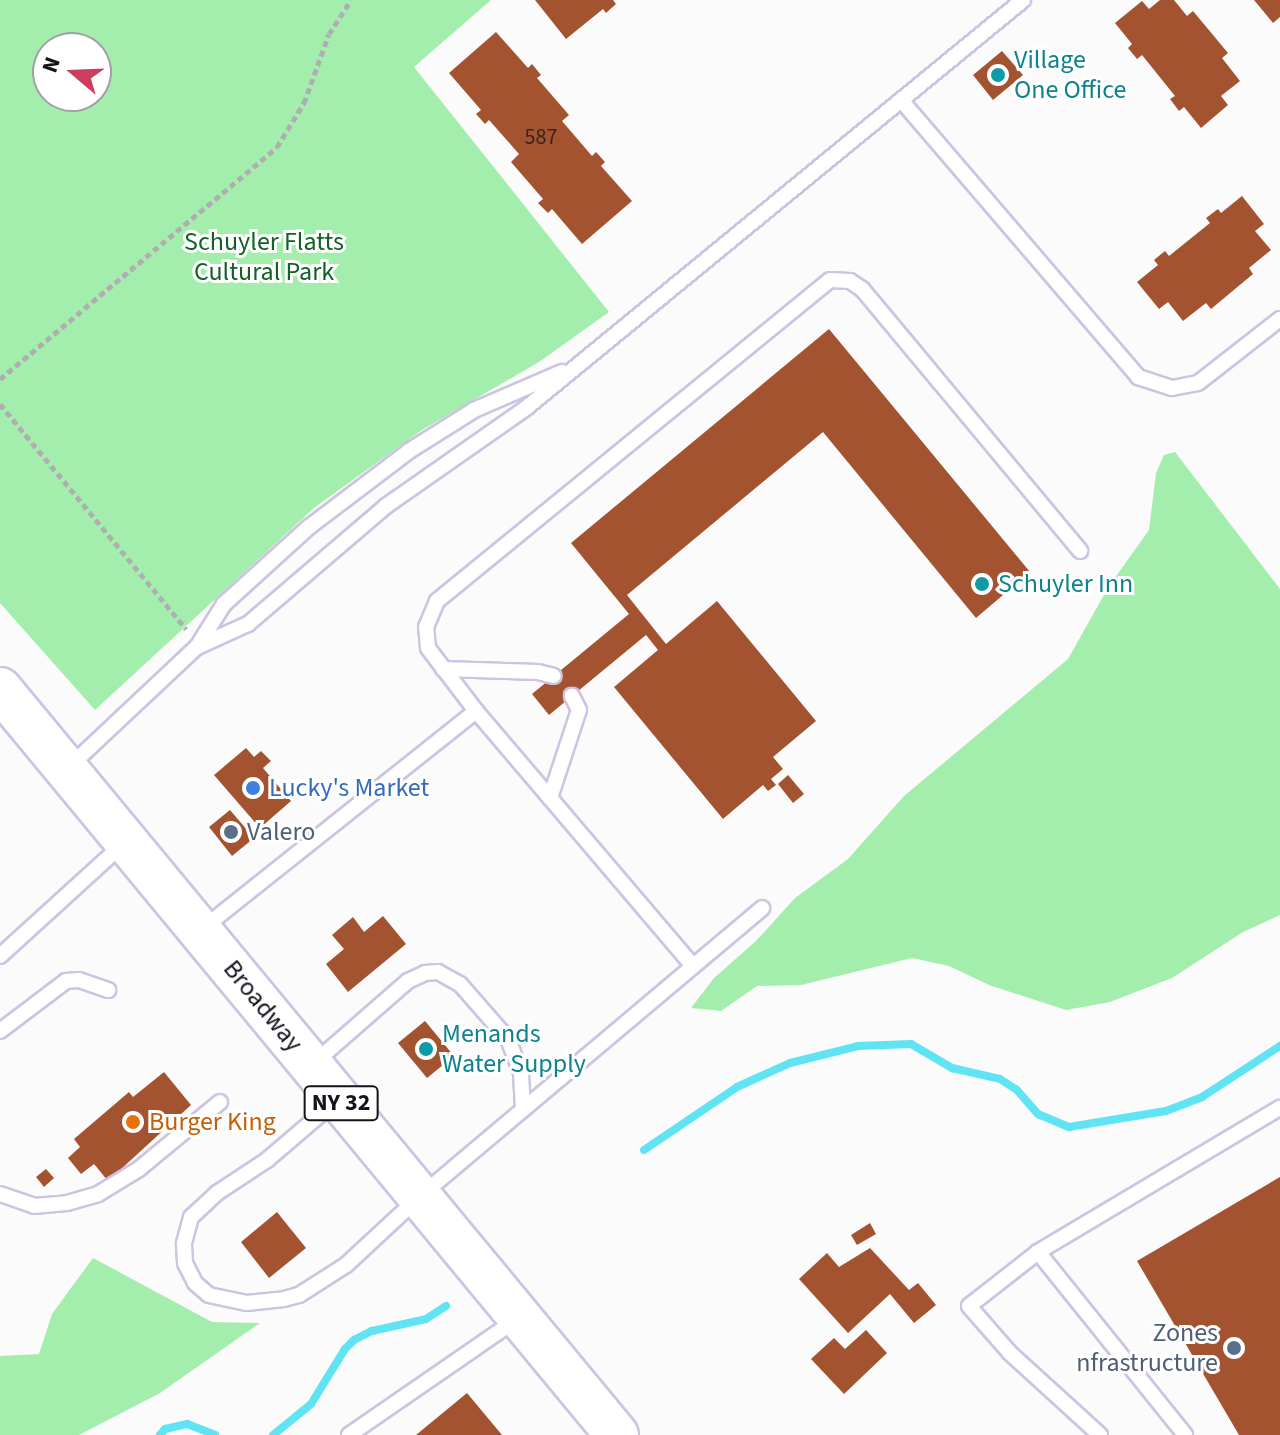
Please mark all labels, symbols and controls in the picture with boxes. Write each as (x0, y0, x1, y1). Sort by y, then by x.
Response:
north arrow (32, 32, 112, 112)
place label: Village One Office (1014, 44, 1126, 106)
text: N (34, 53, 69, 77)
marker: Village One Office (989, 66, 1007, 84)
house number: 587 (525, 125, 557, 151)
park label: Schuyler Flatts Cultural Park (184, 226, 344, 288)
place label: Schuyler Inn (998, 568, 1133, 600)
marker: Schuyler Inn (973, 575, 991, 593)
place label: Lucky's Market (269, 772, 429, 804)
marker: Lucky's Market (244, 779, 262, 797)
place label: Valero (247, 816, 315, 848)
marker: Valero (222, 823, 240, 841)
street label: Broadway (217, 954, 309, 1058)
place label: Menands Water Supply (442, 1018, 586, 1080)
marker: Menands Water Supply (417, 1040, 435, 1058)
road number: NY 32 (303, 1083, 379, 1123)
place label: Burger King (149, 1106, 276, 1138)
marker: Burger King (124, 1113, 142, 1131)
place label: Zones nfrastructure (1076, 1317, 1218, 1378)
marker: Zones nfrastructure (1225, 1339, 1243, 1357)

